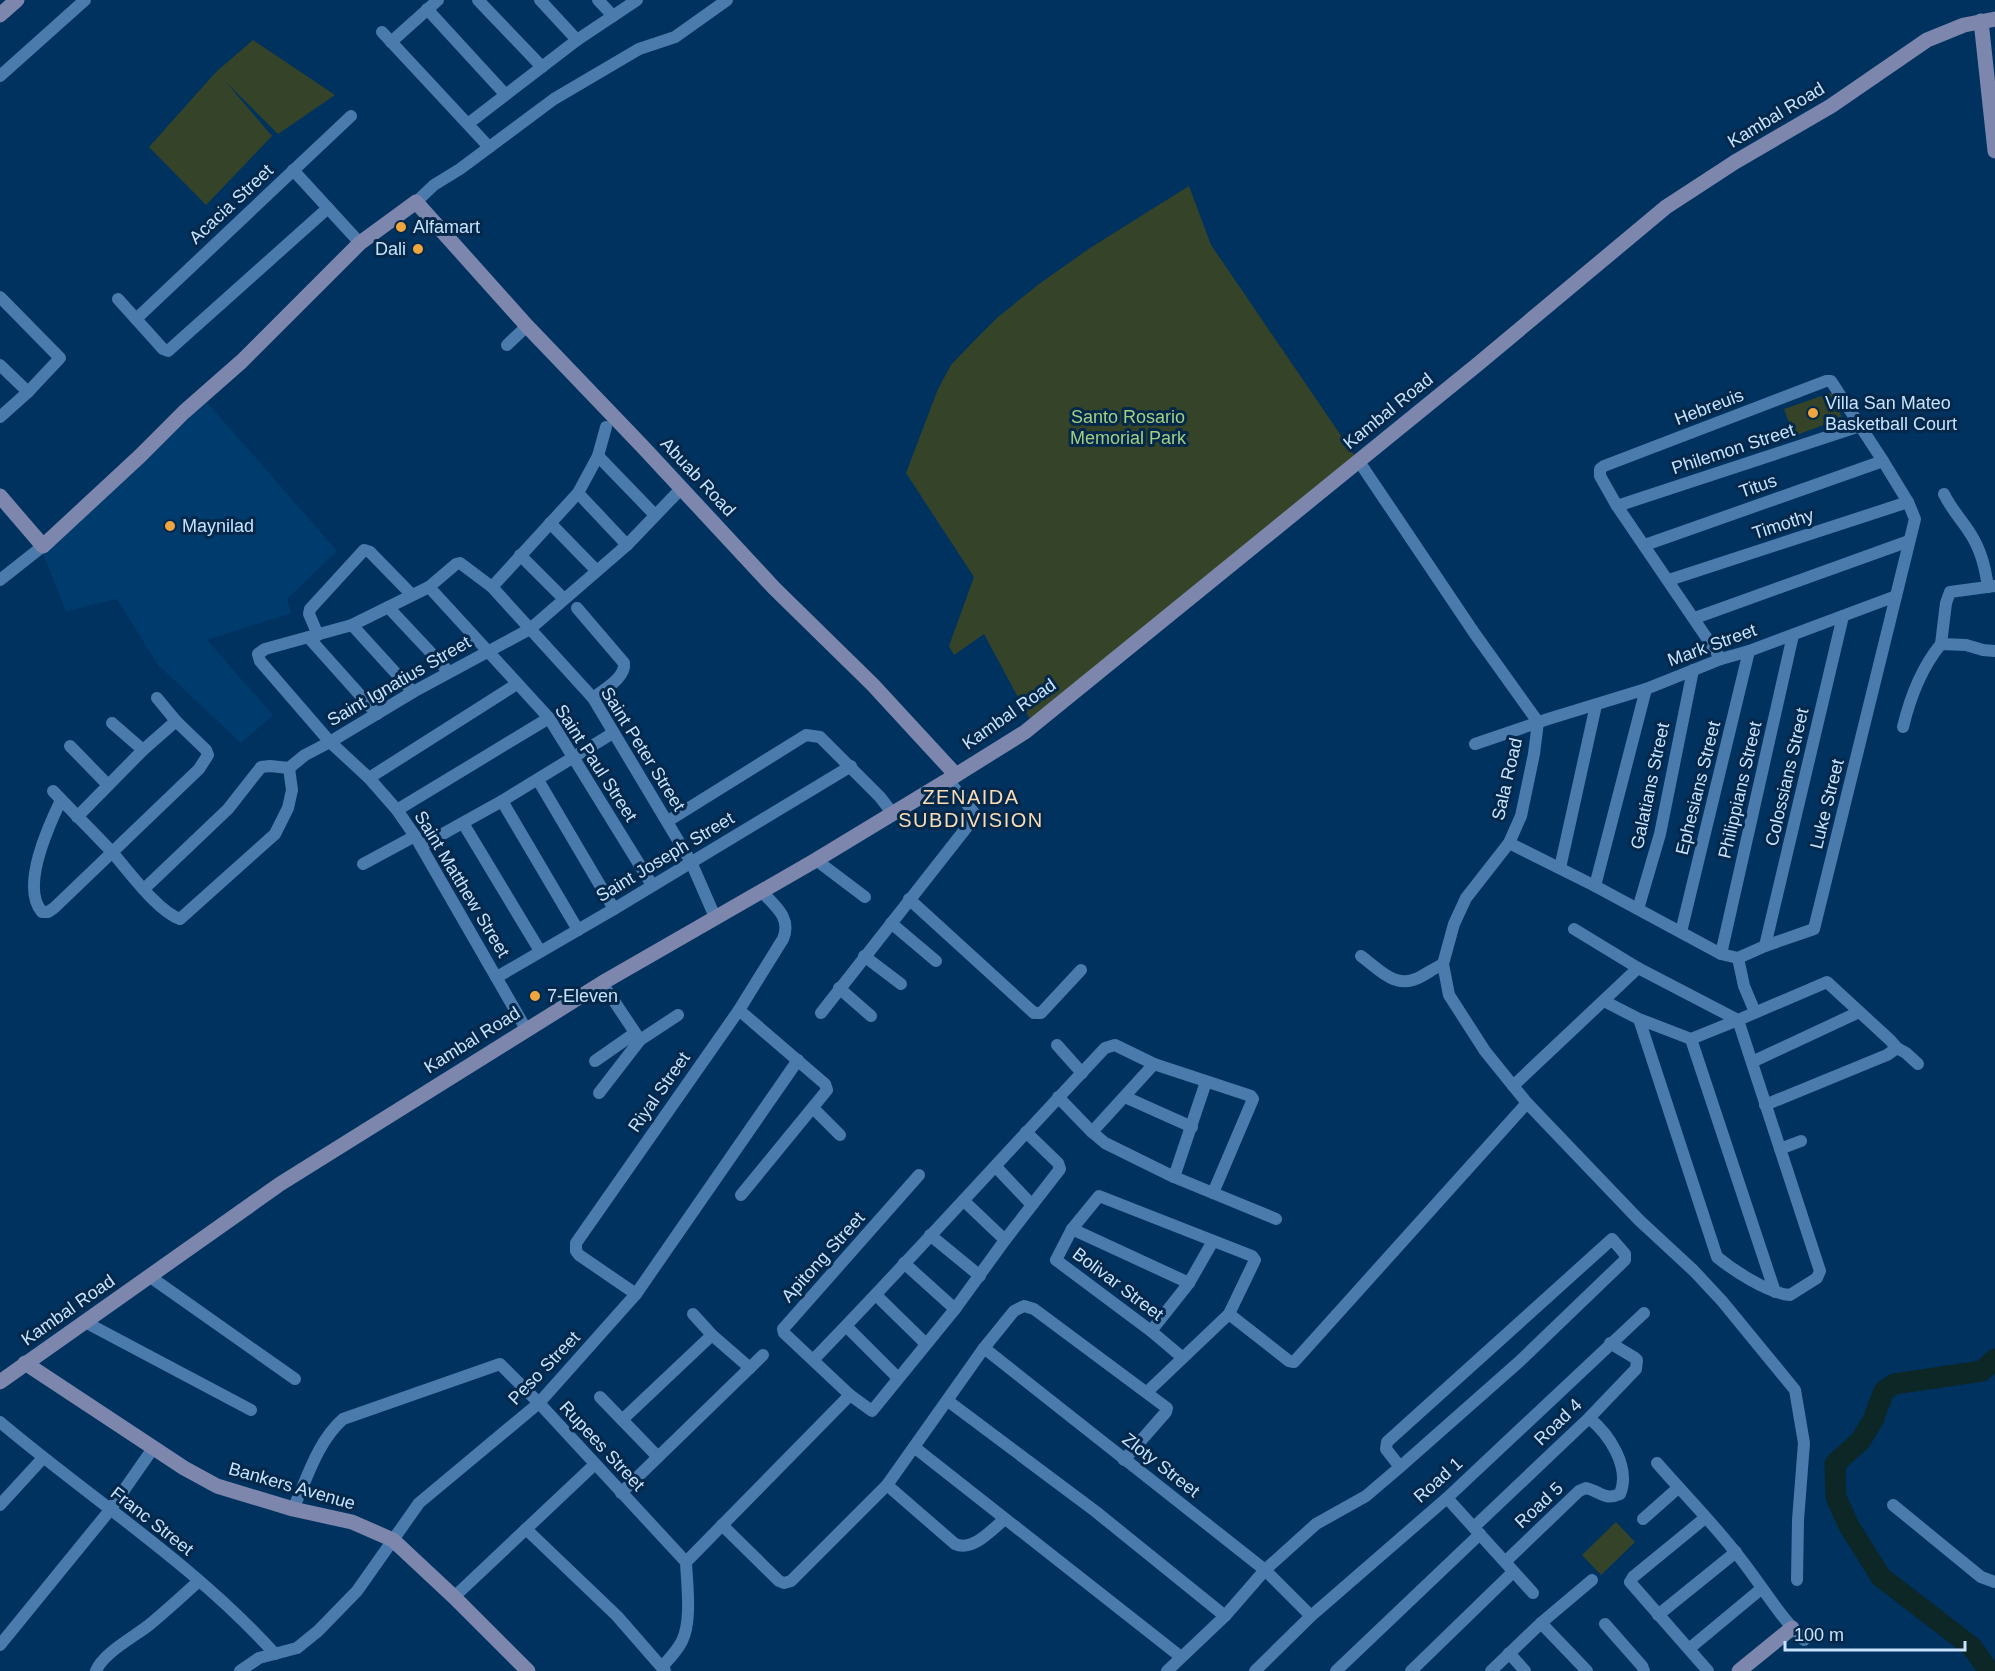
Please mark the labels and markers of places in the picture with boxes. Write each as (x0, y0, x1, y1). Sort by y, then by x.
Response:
place label: Alfamart (413, 217, 480, 237)
marker: Alfamart (394, 220, 408, 234)
place label: Dali (375, 239, 406, 259)
marker: Dali (411, 242, 425, 256)
place label: Villa San Mateo Basketball Court (1825, 393, 1957, 434)
marker: Villa San Mateo Basketball Court (1806, 406, 1820, 420)
place label: Maynilad (182, 516, 254, 536)
marker: Maynilad (163, 519, 177, 533)
place label: 7-Eleven (547, 986, 618, 1006)
marker: 7-Eleven (528, 989, 542, 1003)

